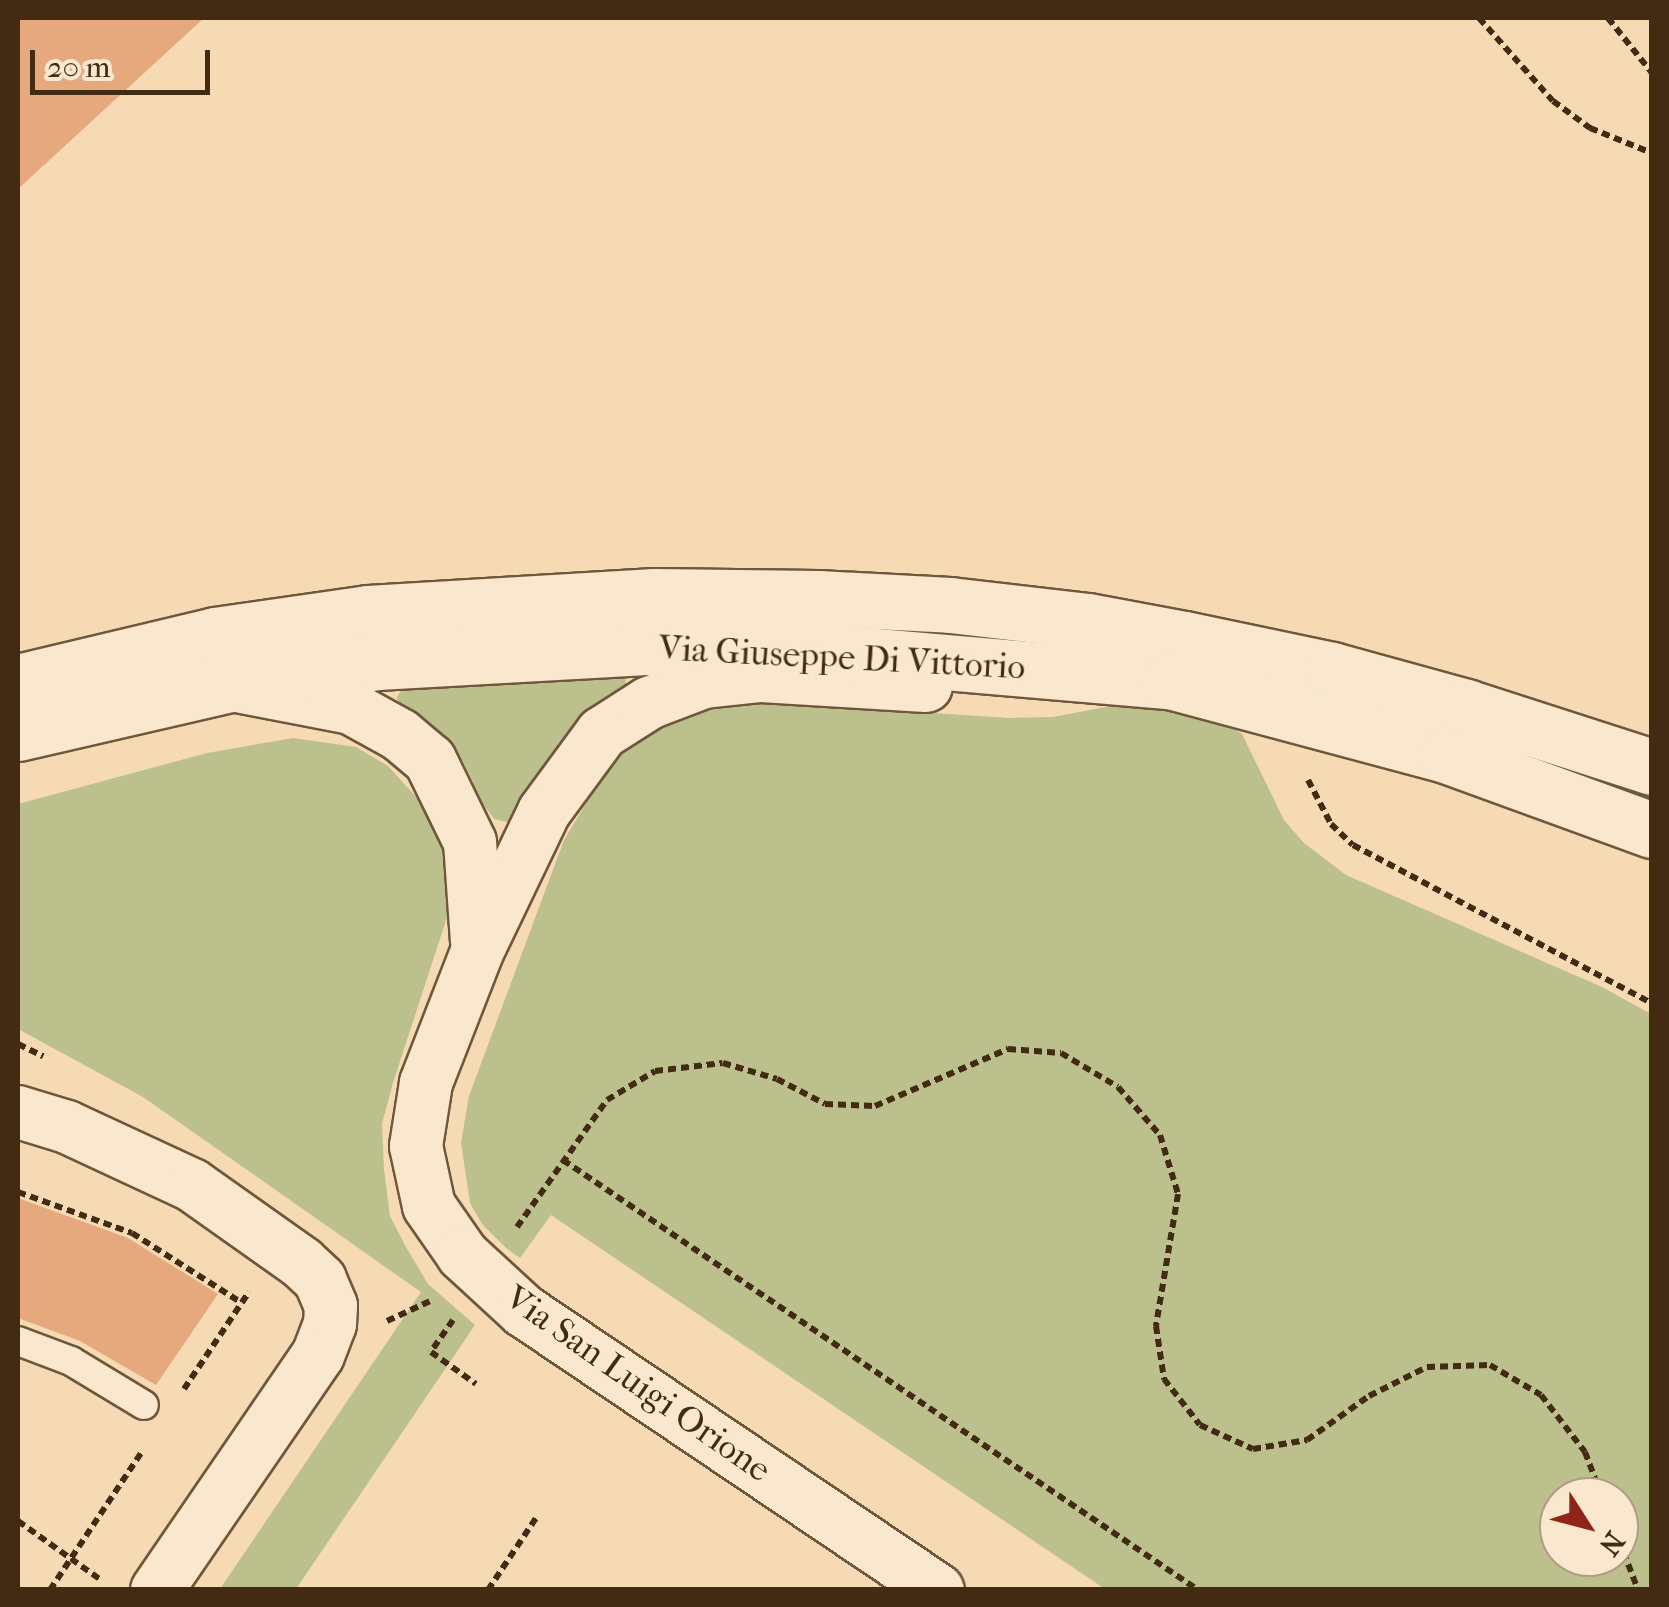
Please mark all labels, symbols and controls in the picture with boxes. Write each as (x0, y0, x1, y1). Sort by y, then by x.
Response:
scale bar (35, 30, 215, 92)
text: 20 m (47, 50, 110, 85)
street label: Via Giuseppe Di Vittorio (658, 627, 1026, 689)
street label: Via San Luigi Orione (497, 1277, 779, 1491)
north arrow (1539, 1477, 1639, 1577)
text: N (1592, 1525, 1632, 1562)

